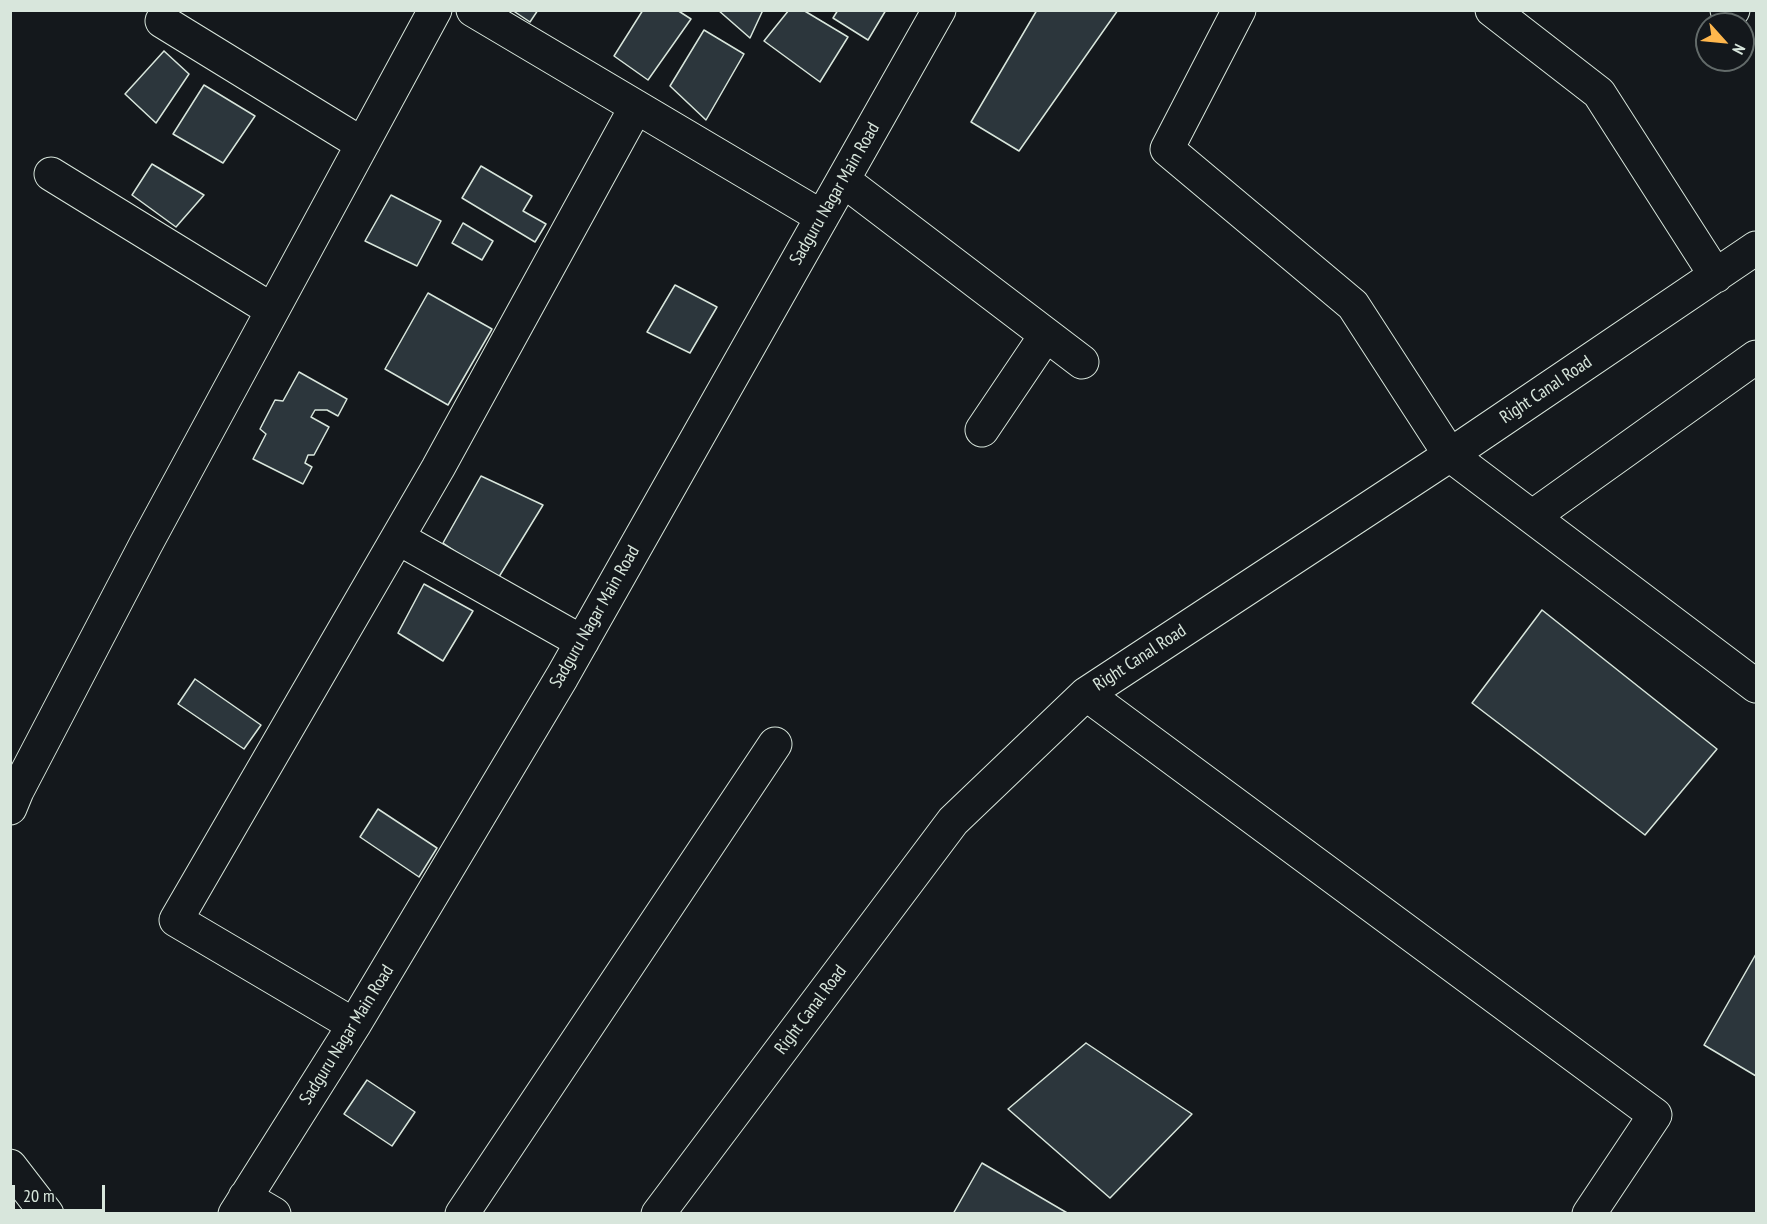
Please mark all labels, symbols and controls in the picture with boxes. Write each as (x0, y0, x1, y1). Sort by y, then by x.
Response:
north arrow (1695, 12, 1755, 72)
text: N (1728, 41, 1750, 58)
street label: Sadguru Nagar Main Road (786, 119, 884, 269)
street label: Right Canal Road (1496, 351, 1596, 429)
street label: Sadguru Nagar Main Road (546, 542, 644, 692)
street label: Right Canal Road (1090, 620, 1190, 696)
street label: Sadguru Nagar Main Road (295, 961, 399, 1109)
street label: Right Canal Road (770, 961, 852, 1059)
scale bar (15, 1173, 108, 1211)
text: 20 m (23, 1184, 55, 1207)

